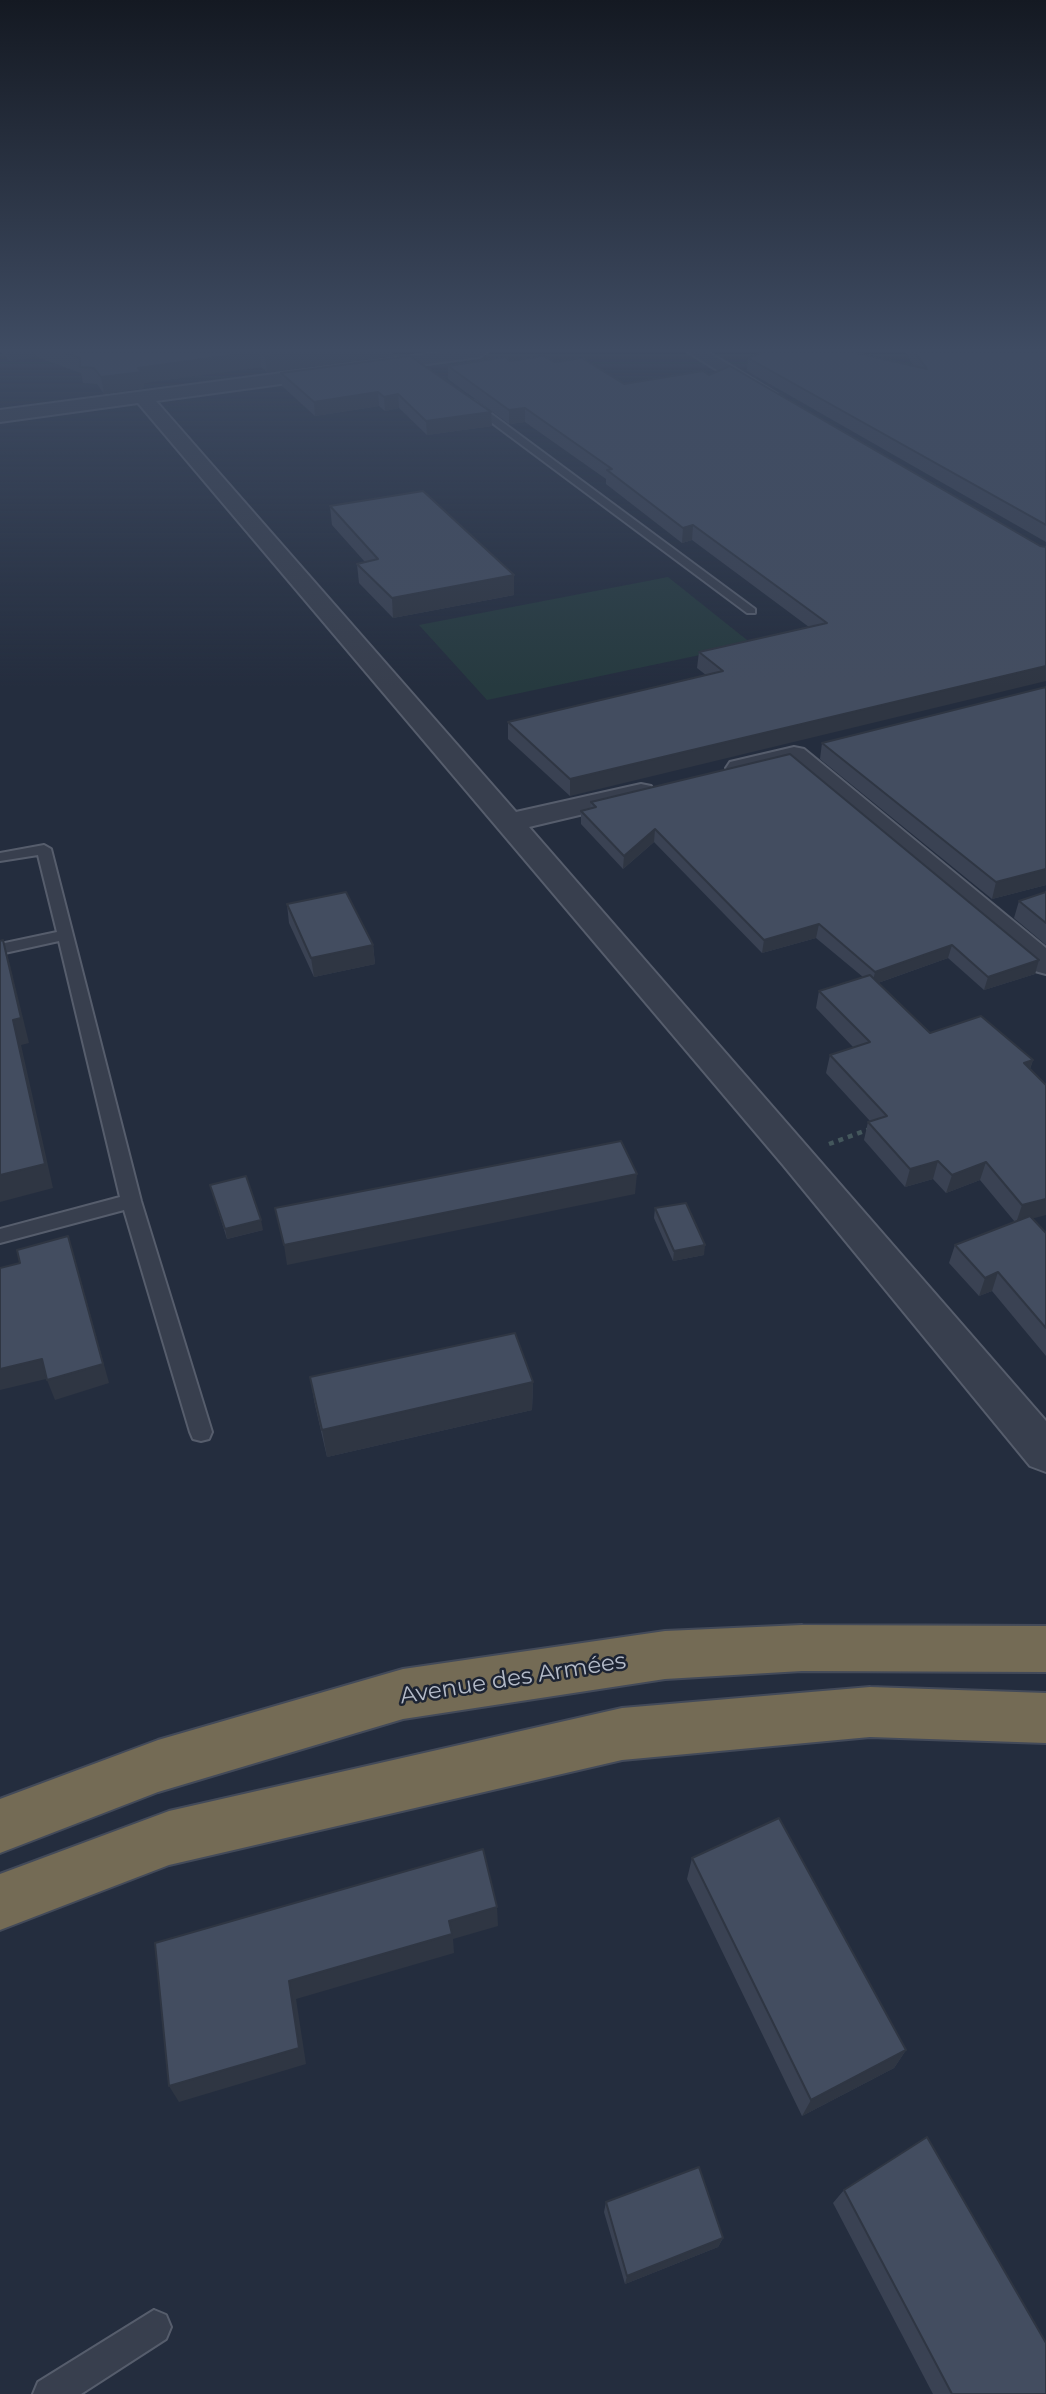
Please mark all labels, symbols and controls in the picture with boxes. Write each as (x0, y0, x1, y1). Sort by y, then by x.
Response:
street label: Avenue des Armées (398, 1647, 628, 1711)

